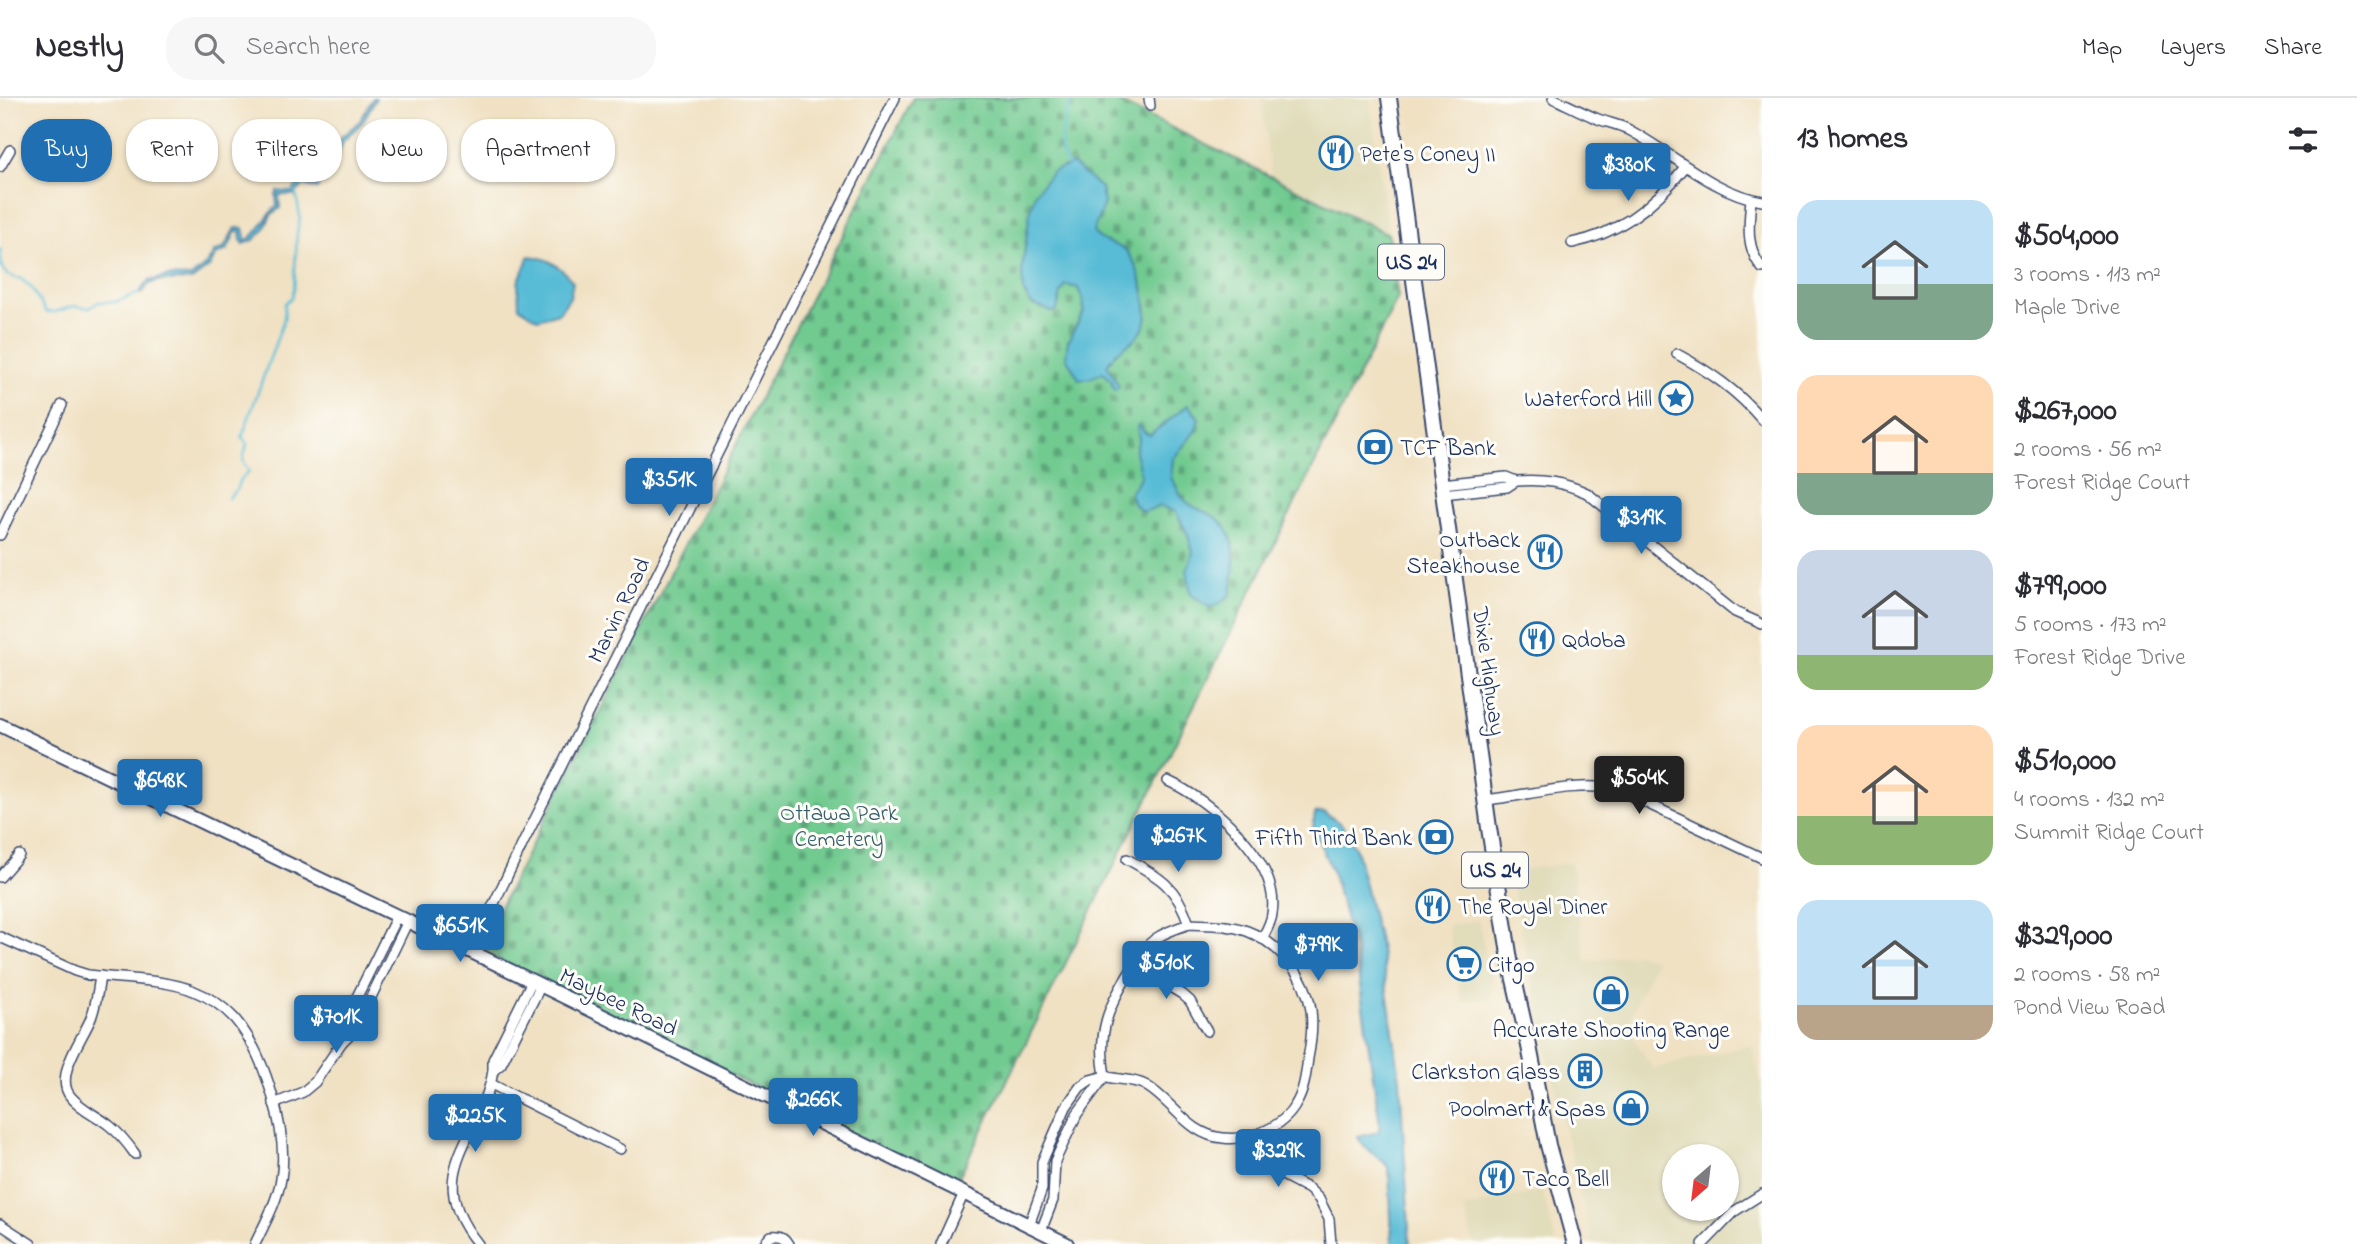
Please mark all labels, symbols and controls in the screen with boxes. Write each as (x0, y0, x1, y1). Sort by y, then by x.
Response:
search box (166, 17, 656, 80)
text: Nestly (35, 24, 124, 72)
icon: search (190, 29, 228, 67)
text: Search here (246, 29, 370, 67)
text: Map (2082, 31, 2122, 66)
text: Layers (2160, 31, 2226, 66)
text: Share (2264, 31, 2322, 66)
text: 13 homes (1797, 118, 1908, 162)
chip: Buy (21, 119, 112, 182)
chip: Rent (126, 119, 218, 182)
chip: Filters (232, 119, 342, 182)
chip: New (356, 119, 447, 182)
chip: Apartment (461, 119, 615, 182)
icon: filters (2284, 121, 2322, 159)
restaurant icon: Pete's Coney II (1317, 134, 1355, 172)
place label: Pete's Coney II (1360, 139, 1496, 174)
pin: $380K (1579, 144, 1677, 203)
text: $380K (1601, 149, 1655, 182)
text: $504,000 (2014, 215, 2119, 259)
icon: home (1853, 228, 1937, 312)
road number: US 24 (1378, 244, 1444, 280)
text: 3 rooms · 113 m² (2014, 259, 2161, 292)
text: Maple Drive (2014, 292, 2120, 325)
place icon: Waterford Hill (1657, 379, 1695, 417)
place label: Waterford Hill (1524, 384, 1652, 417)
text: $267,000 (2014, 390, 2117, 434)
icon: home (1853, 403, 1937, 487)
bank icon: TCF Bank (1356, 428, 1394, 466)
place label: TCF Bank (1400, 433, 1497, 466)
text: 2 rooms · 56 m² (2014, 434, 2162, 467)
pin: $351K (620, 458, 718, 518)
text: $351K (641, 464, 697, 497)
text: Forest Ridge Court (2014, 467, 2190, 500)
pin: $319K (1592, 496, 1690, 556)
text: $319K (1617, 502, 1665, 535)
place label: Outback Steakhouse (1407, 525, 1521, 584)
restaurant icon: Outback Steakhouse (1526, 533, 1564, 571)
street label: Marvin Road (581, 553, 660, 669)
text: $799,000 (2014, 565, 2107, 609)
icon: home (1853, 578, 1937, 662)
street label: Dixie Highway (1460, 604, 1513, 738)
text: 5 rooms · 173 m² (2014, 609, 2167, 642)
restaurant icon: Qdoba (1518, 620, 1556, 658)
place label: Qdoba (1562, 625, 1626, 658)
text: Forest Ridge Drive (2014, 642, 2186, 675)
text: $510,000 (2014, 740, 2116, 784)
icon: home (1853, 753, 1937, 837)
pin: $504K (1590, 756, 1688, 816)
pin: $648K (111, 760, 209, 819)
text: $504K (1610, 762, 1668, 795)
text: $648K (133, 765, 187, 798)
text: 4 rooms · 132 m² (2014, 784, 2165, 817)
park label: Ottawa Park Cemetery (780, 798, 899, 859)
pin: $267K (1129, 814, 1227, 874)
text: Summit Ridge Court (2014, 817, 2204, 850)
bank icon: Fifth Third Bank (1417, 818, 1455, 856)
text: $267K (1150, 820, 1206, 853)
place label: Fifth Third Bank (1254, 823, 1413, 856)
road number: US 24 (1462, 852, 1528, 888)
restaurant icon: The Royal Diner (1414, 887, 1452, 925)
place label: The Royal Diner (1458, 892, 1608, 927)
pin: $651K (411, 904, 509, 964)
text: $651K (432, 910, 488, 943)
text: $329,000 (2014, 915, 2113, 959)
pin: $799K (1269, 924, 1367, 983)
icon: home (1853, 928, 1937, 1012)
text: $799K (1294, 929, 1342, 962)
pin: $510K (1117, 942, 1215, 1001)
supermarket icon: Citgo (1445, 945, 1483, 983)
text: $510K (1138, 947, 1194, 980)
place label: Citgo (1488, 950, 1535, 984)
text: 2 rooms · 58 m² (2014, 959, 2160, 992)
street label: Maybee Road (552, 960, 683, 1048)
shop icon: Accurate Shooting Range (1592, 975, 1630, 1013)
text: Pond View Road (2014, 992, 2165, 1025)
pin: $701K (287, 996, 385, 1055)
text: $701K (310, 1001, 362, 1034)
place label: Accurate Shooting Range (1492, 1015, 1730, 1049)
building icon: Clarkston Glass (1566, 1052, 1604, 1090)
place label: Clarkston Glass (1411, 1057, 1560, 1090)
pin: $266K (764, 1079, 862, 1138)
text: $266K (785, 1084, 841, 1117)
shop icon: Poolmart & Spas (1612, 1089, 1650, 1127)
pin: $225K (426, 1094, 524, 1154)
place label: Poolmart & Spas (1448, 1094, 1606, 1127)
text: $225K (444, 1100, 506, 1133)
pin: $329K (1229, 1130, 1327, 1189)
text: $329K (1252, 1135, 1304, 1168)
north arrow (1662, 1144, 1740, 1222)
map controls (1662, 1144, 1739, 1221)
restaurant icon: Taco Bell (1478, 1159, 1516, 1197)
place label: Taco Bell (1522, 1164, 1609, 1197)

